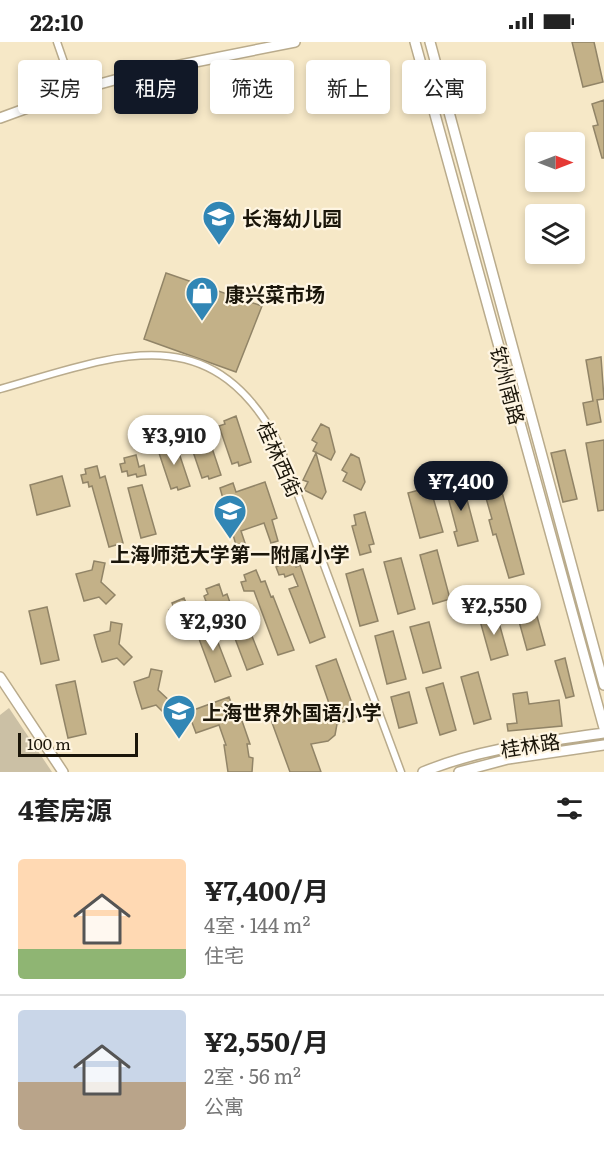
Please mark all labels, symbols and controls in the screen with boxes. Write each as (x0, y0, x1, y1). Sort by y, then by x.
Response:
text: 22:10 (30, 5, 84, 38)
chip: 买房 (18, 60, 102, 114)
chip: 租房 (114, 60, 198, 114)
chip: 筛选 (210, 60, 294, 114)
chip: 新上 (306, 60, 390, 114)
chip: 公寓 (402, 60, 486, 114)
north arrow (525, 132, 585, 192)
map controls (525, 132, 585, 264)
school or university icon: 长海幼儿园 (201, 199, 237, 246)
place label: 长海幼儿园 (242, 202, 342, 232)
button: layers (525, 204, 585, 264)
shop icon: 康兴菜市场 (184, 275, 220, 322)
place label: 康兴菜市场 (225, 278, 325, 308)
street label: 钦州南路 (484, 342, 534, 428)
pin: ¥3,910 (125, 415, 223, 466)
street label: 桂林西街 (251, 416, 311, 502)
text: ¥3,910 (142, 419, 206, 449)
pin: ¥7,400 (412, 461, 510, 512)
text: ¥7,400 (428, 465, 494, 495)
school or university icon: 上海师范大学第一附属小学 (212, 493, 248, 540)
place label: 上海师范大学第一附属小学 (110, 538, 350, 568)
pin: ¥2,550 (445, 585, 543, 636)
text: ¥2,550 (461, 589, 527, 619)
pin: ¥2,930 (164, 601, 262, 652)
text: ¥2,930 (180, 605, 246, 635)
school or university icon: 上海世界外国语小学 (161, 693, 197, 740)
place label: 上海世界外国语小学 (202, 696, 382, 726)
street label: 桂林路 (498, 724, 562, 764)
scale bar (18, 730, 138, 758)
text: 100 m (27, 731, 71, 755)
text: 4套房源 (18, 789, 112, 828)
icon: filters (553, 792, 586, 825)
text: ¥7,400/月 (204, 870, 329, 909)
icon: home (66, 883, 138, 955)
text: 4室 · 144 m² (204, 909, 310, 939)
text: 住宅 (204, 939, 244, 969)
text: ¥2,550/月 (204, 1021, 329, 1060)
icon: home (66, 1034, 138, 1106)
text: 2室 · 56 m² (204, 1060, 301, 1090)
text: 公寓 (204, 1090, 244, 1120)

